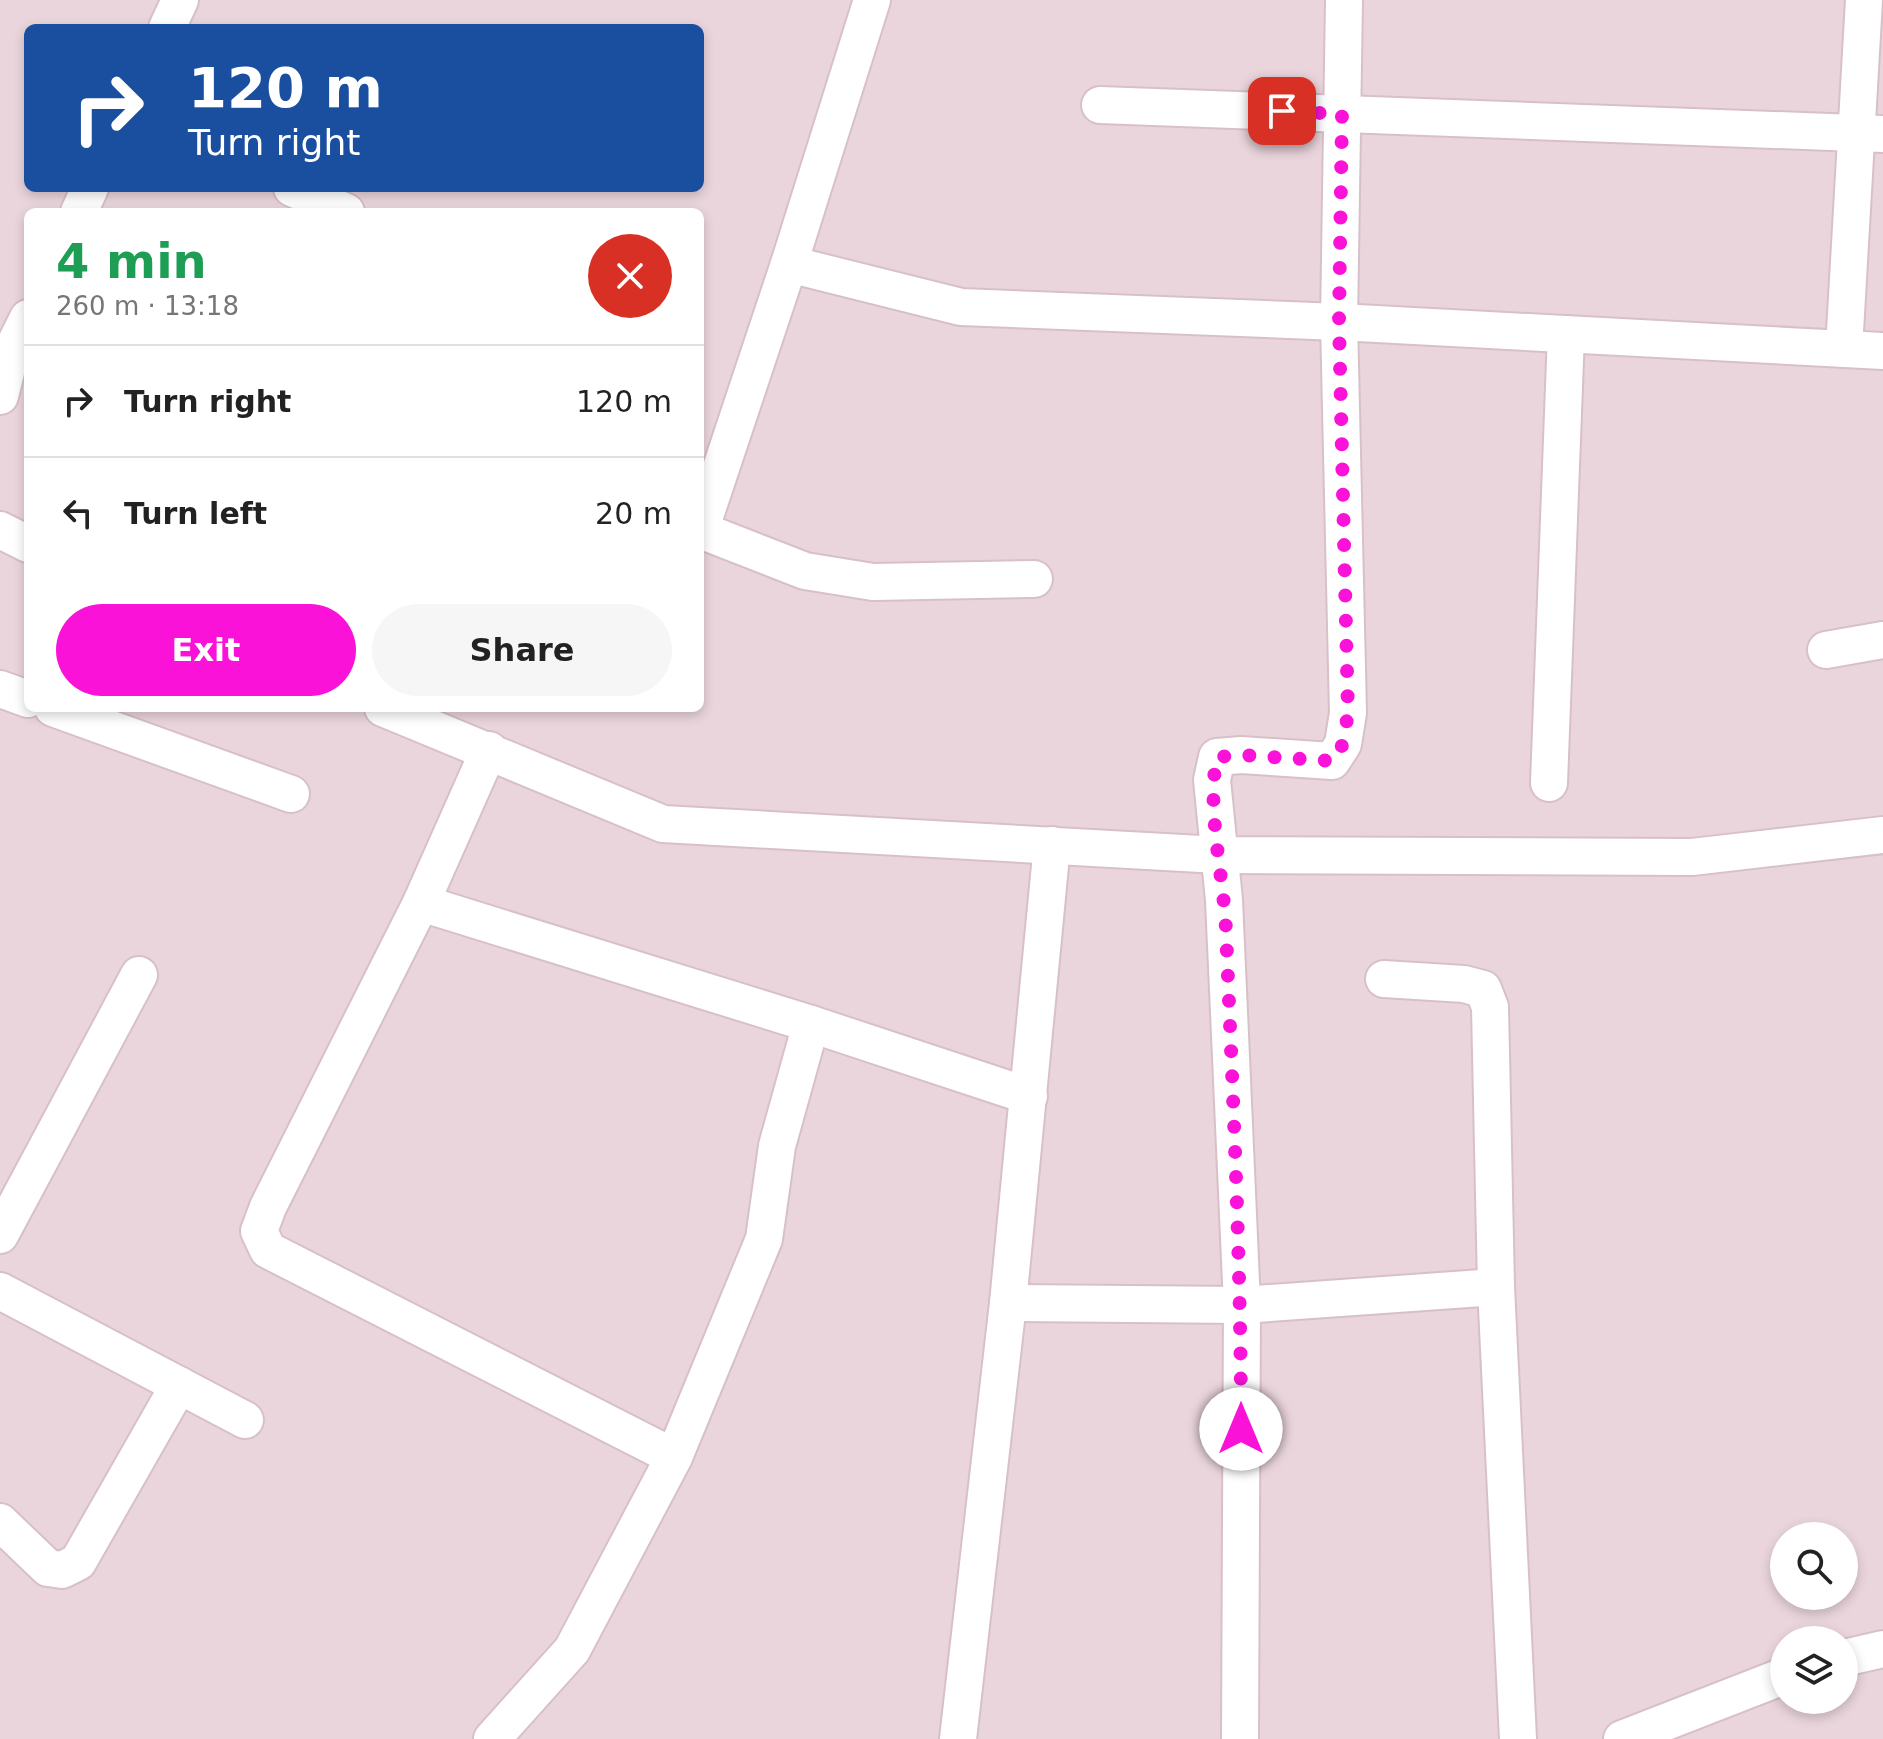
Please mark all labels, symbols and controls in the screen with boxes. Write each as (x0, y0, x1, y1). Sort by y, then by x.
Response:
text: 120 m (188, 55, 383, 120)
icon: right (56, 56, 160, 160)
pin (1248, 77, 1316, 145)
icon: arrive (1260, 89, 1304, 133)
text: Turn right (188, 122, 360, 163)
text: 4 min (56, 233, 207, 289)
button: close (588, 234, 672, 318)
text: 260 m · 13:18 (56, 291, 239, 321)
icon: right (56, 379, 100, 423)
text: Turn right (124, 384, 291, 419)
text: 120 m (576, 384, 672, 419)
icon: left (56, 491, 100, 535)
text: Turn left (124, 496, 267, 531)
text: 20 m (595, 496, 672, 531)
button: Exit (56, 604, 356, 696)
button: Share (372, 604, 672, 696)
position arrow (1199, 1387, 1283, 1471)
map controls (1770, 1522, 1858, 1714)
button: search (1770, 1522, 1858, 1610)
button: layers (1770, 1626, 1858, 1714)

